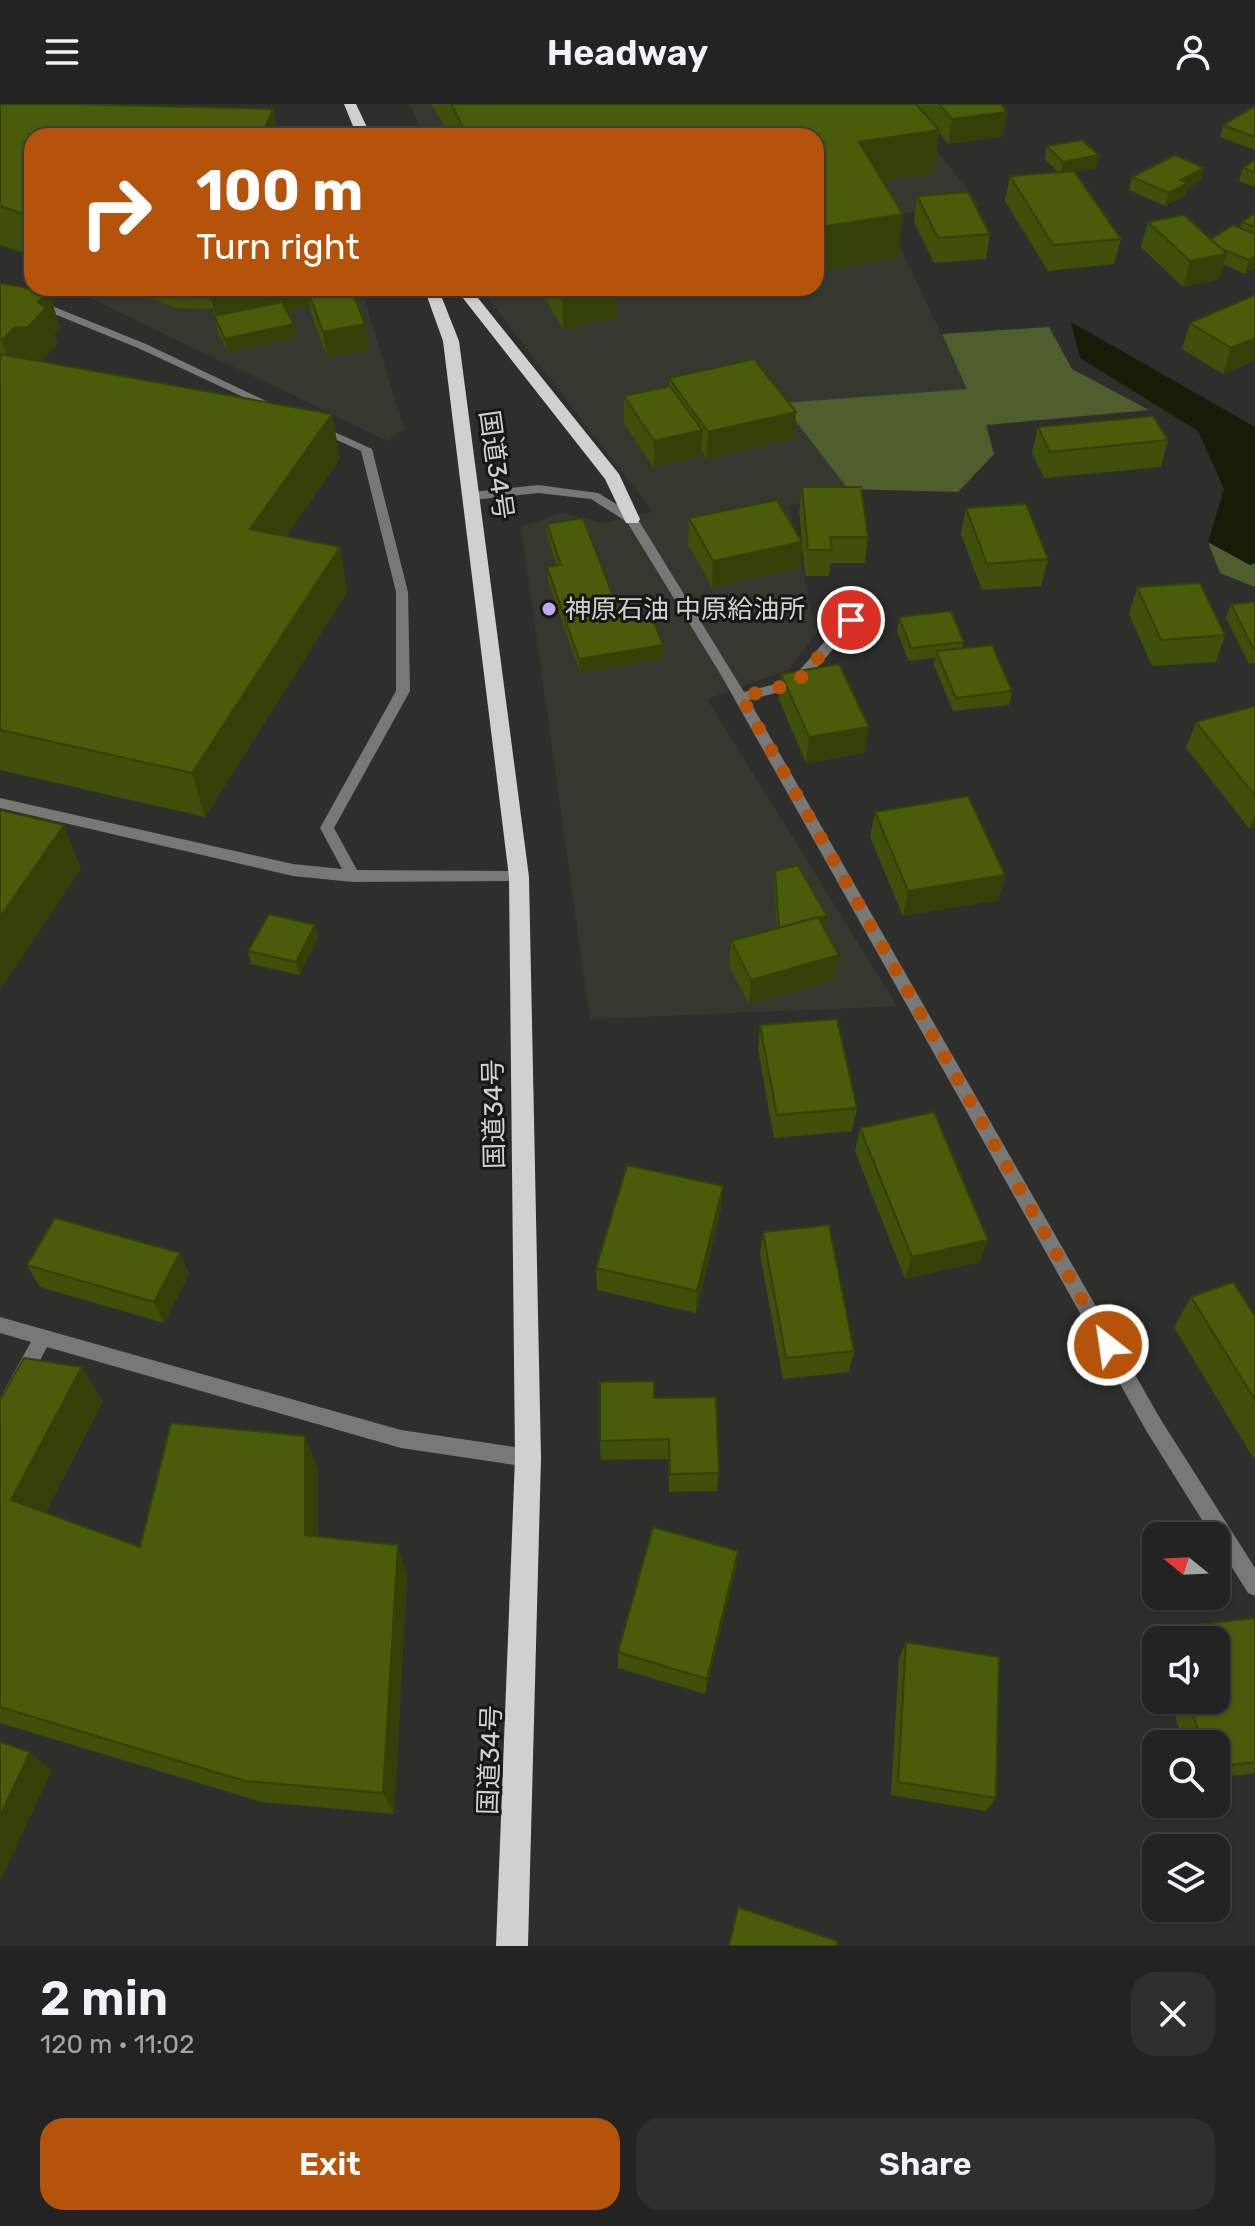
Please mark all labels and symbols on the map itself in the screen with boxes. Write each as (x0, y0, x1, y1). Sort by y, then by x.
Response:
street label: 国道34号 (473, 408, 519, 522)
pin (817, 586, 885, 654)
place label: 神原石油 中原給油所 (565, 594, 805, 625)
marker: 神原石油 中原給油所 (540, 600, 558, 618)
street label: 国道34号 (478, 1059, 510, 1169)
position arrow (1066, 1303, 1150, 1387)
north arrow (1142, 1522, 1230, 1610)
street label: 国道34号 (473, 1705, 507, 1815)

